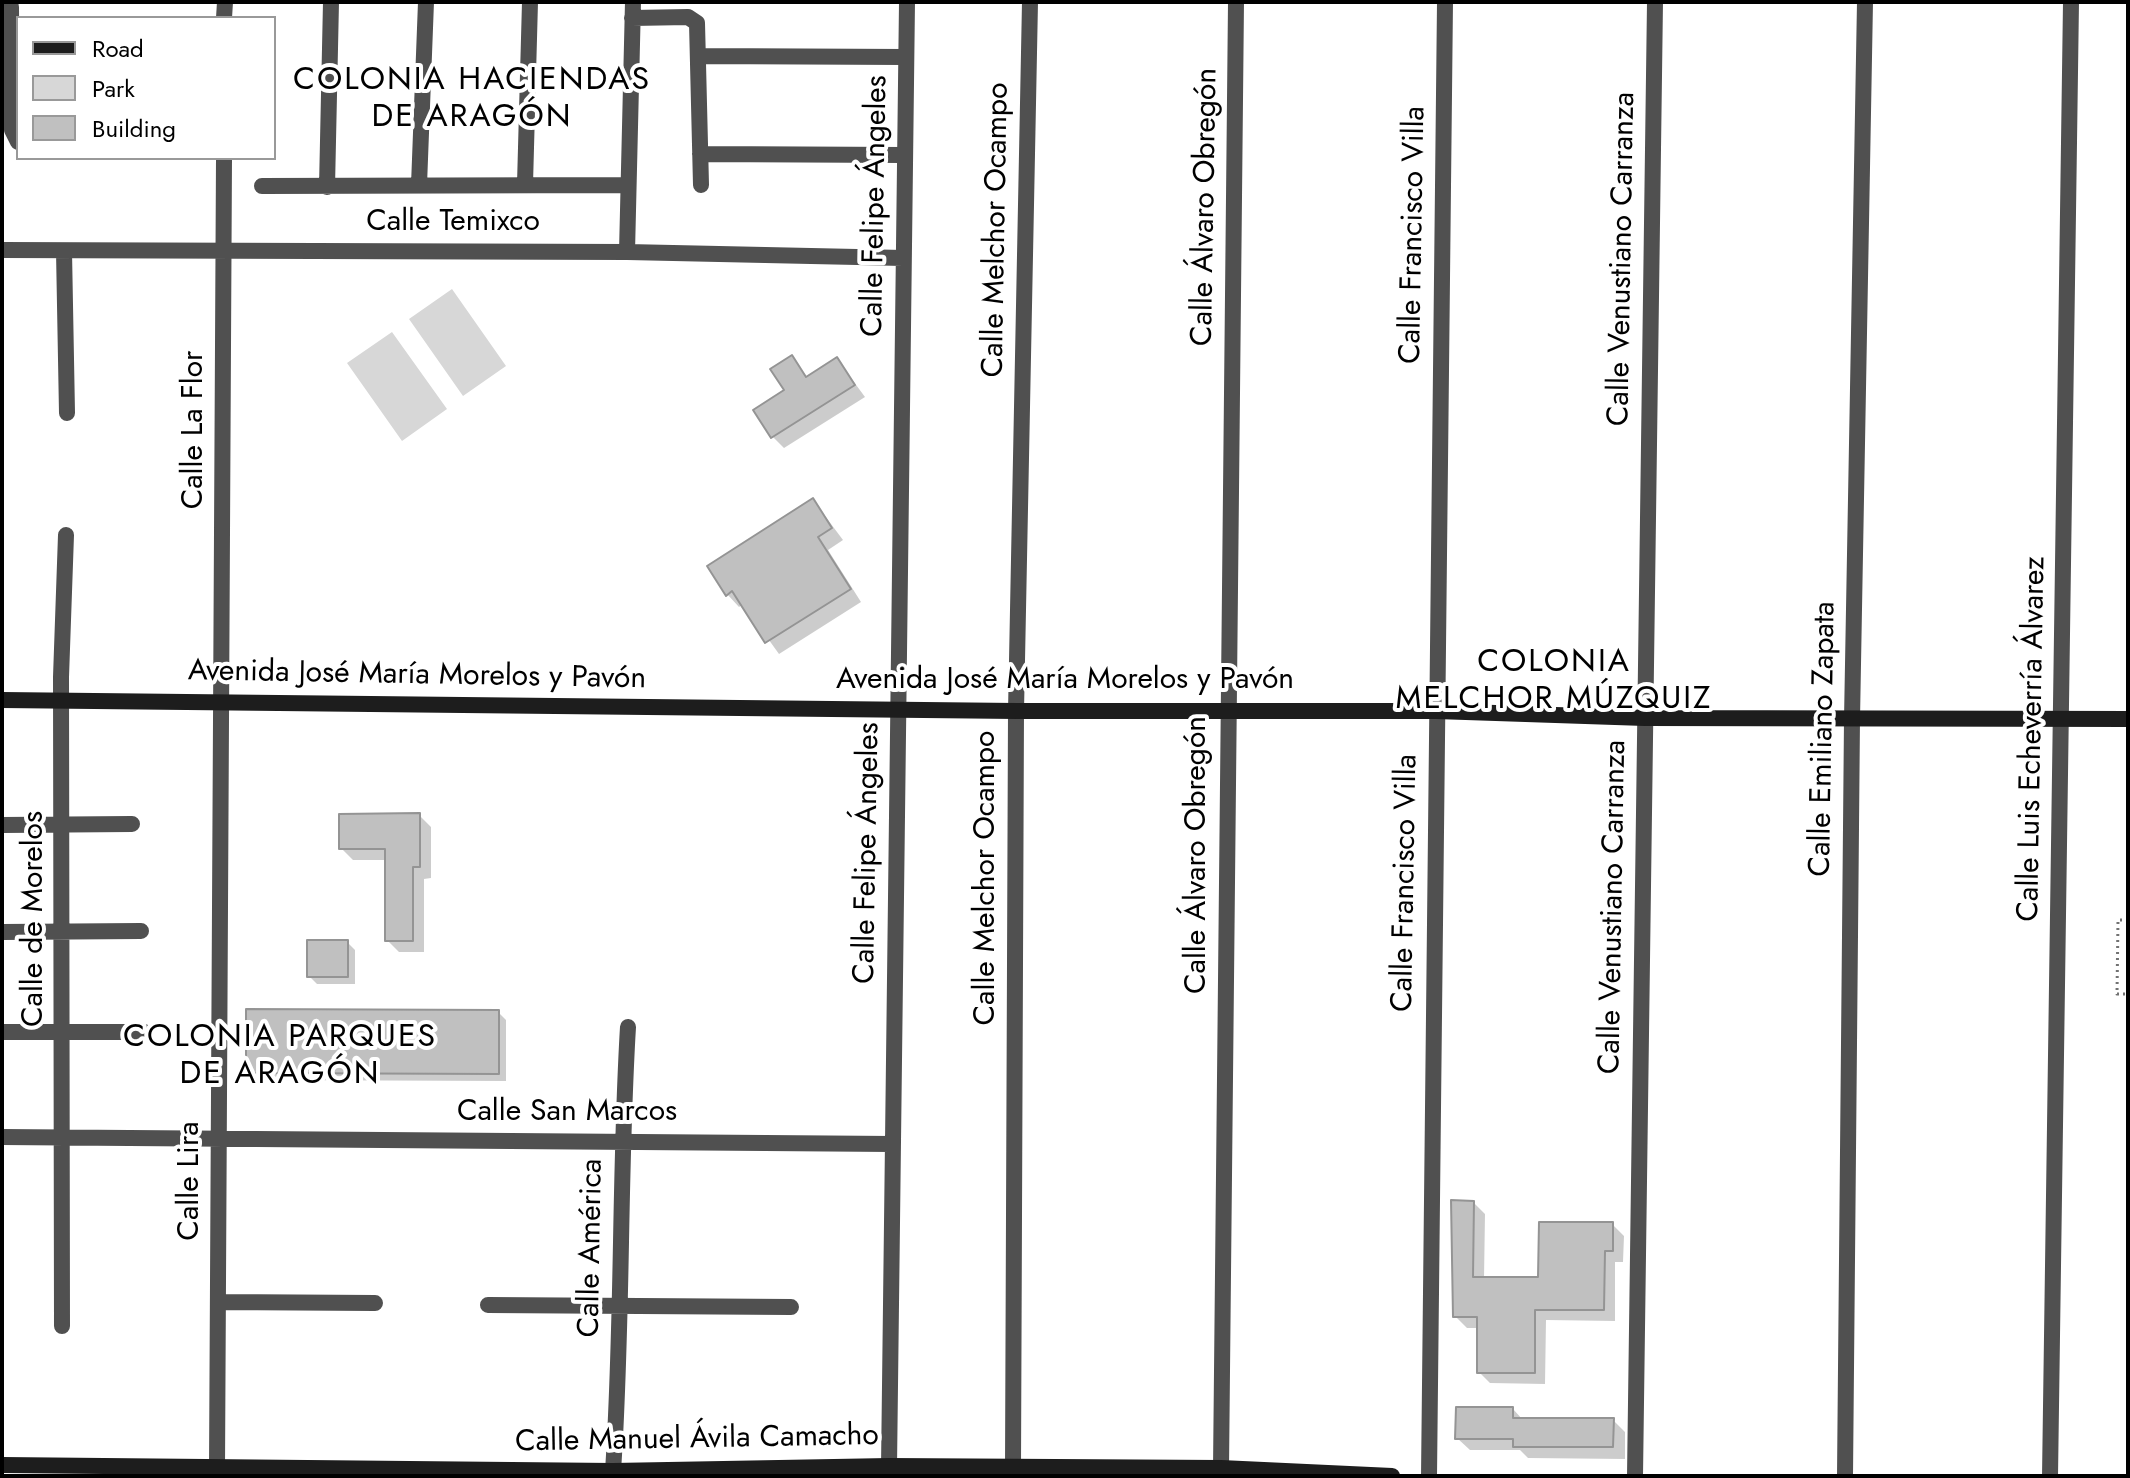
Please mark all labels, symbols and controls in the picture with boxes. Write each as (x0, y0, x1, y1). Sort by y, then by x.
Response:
legend (16, 16, 276, 160)
text: Road (92, 31, 144, 66)
district label: COLONIA HACIENDAS DE ARAGÓN (293, 62, 651, 137)
street label: Calle Álvaro Obregón (1186, 68, 1226, 346)
text: Park (92, 71, 135, 106)
street label: Calle Felipe Ángeles (856, 75, 896, 337)
street label: Calle Melchor Ocampo (976, 82, 1018, 378)
street label: Calle Venustiano Carranza (1602, 92, 1644, 426)
street label: Calle Francisco Villa (1394, 106, 1434, 364)
text: Building (92, 111, 176, 146)
street label: Calle Temixco (366, 205, 540, 241)
street label: Calle La Flor (177, 351, 213, 509)
street label: Calle Luis Echeverría Álvarez (2012, 556, 2054, 922)
street label: Calle Emiliano Zapata (1804, 601, 1844, 877)
district label: COLONIA MELCHOR MÚZQUIZ (1396, 644, 1712, 719)
street label: Avenida José María Morelos y Pavón (188, 654, 646, 698)
street label: Avenida José María Morelos y Pavón (836, 663, 1294, 699)
street label: Calle Álvaro Obregón (1180, 716, 1216, 994)
street label: Calle Felipe Ángeles (848, 722, 888, 984)
street label: Calle Melchor Ocampo (969, 731, 1005, 1025)
street label: Calle Venustiano Carranza (1593, 740, 1635, 1074)
street label: Calle Francisco Villa (1386, 754, 1426, 1012)
street label: Calle de Morelos (17, 811, 53, 1027)
district label: COLONIA PARQUES DE ARAGÓN (123, 1019, 437, 1094)
street label: Calle San Marcos (457, 1095, 677, 1131)
street label: Calle Lira (173, 1121, 209, 1241)
street label: Calle América (572, 1158, 612, 1338)
street label: Calle Manuel Ávila Camacho (515, 1419, 879, 1461)

